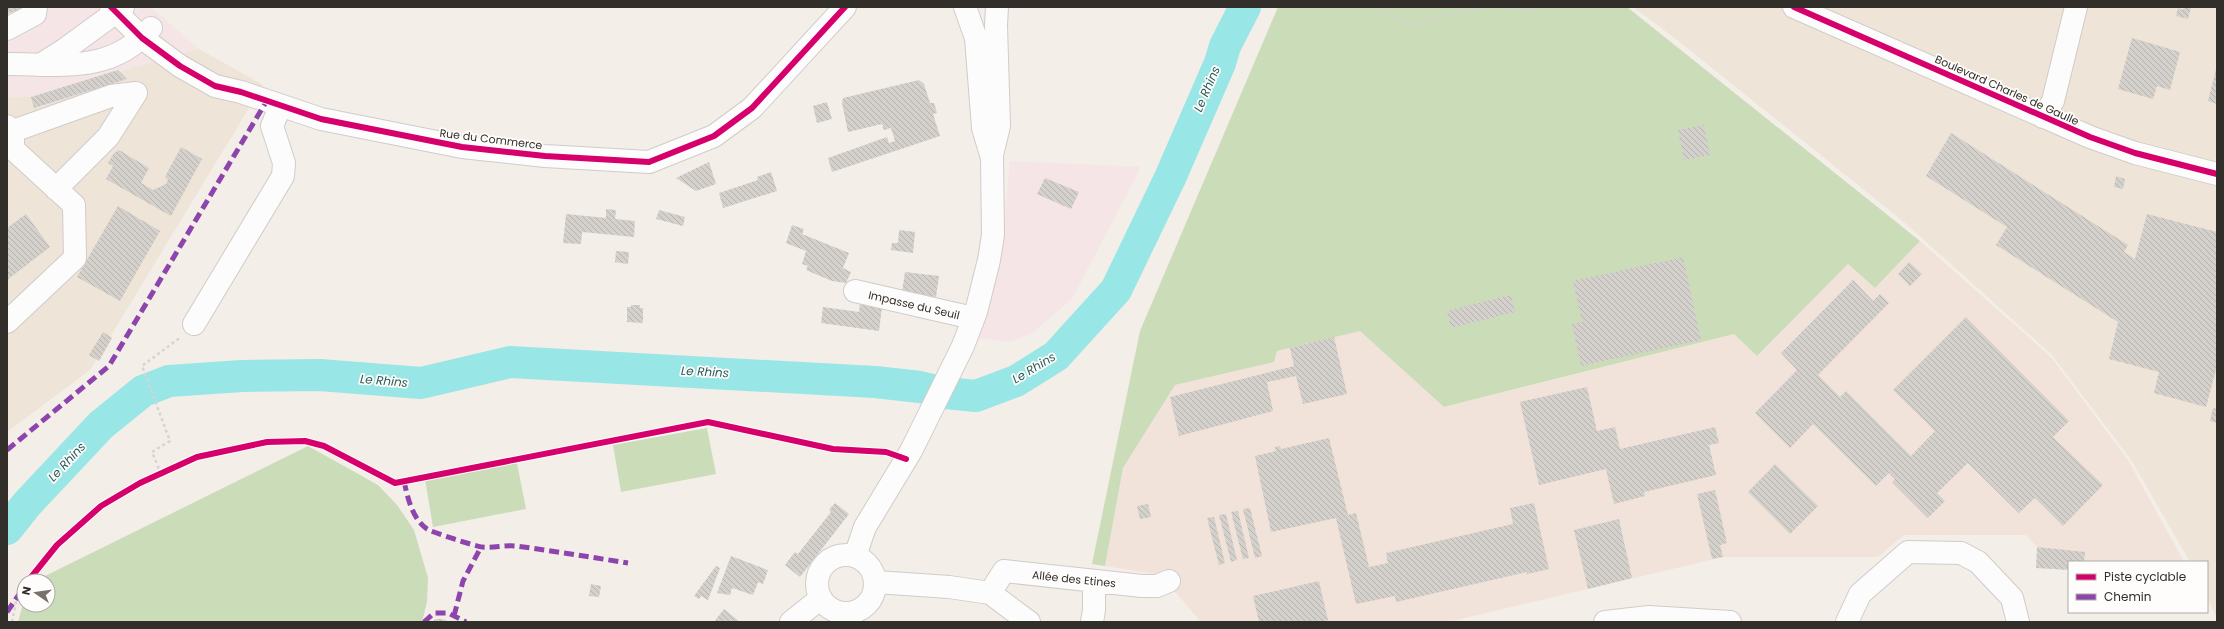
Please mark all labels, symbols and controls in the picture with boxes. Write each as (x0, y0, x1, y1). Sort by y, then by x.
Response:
street label: Boulevard Charles de Gaulle (1932, 51, 2082, 129)
water label: Le Rhins (1189, 63, 1224, 114)
street label: Rue du Commerce (439, 125, 544, 153)
street label: Impasse du Seuil (867, 287, 961, 323)
water label: Le Rhins (1009, 348, 1059, 387)
water label: Le Rhins (681, 362, 729, 381)
water label: Le Rhins (359, 370, 409, 391)
water label: Le Rhins (44, 438, 89, 485)
legend (2068, 561, 2208, 613)
street label: Allée des Etines (1031, 567, 1117, 591)
text: Piste cyclable (2104, 568, 2186, 585)
north arrow (16, 573, 56, 613)
text: N (18, 585, 35, 597)
text: Chemin (2104, 588, 2151, 605)

